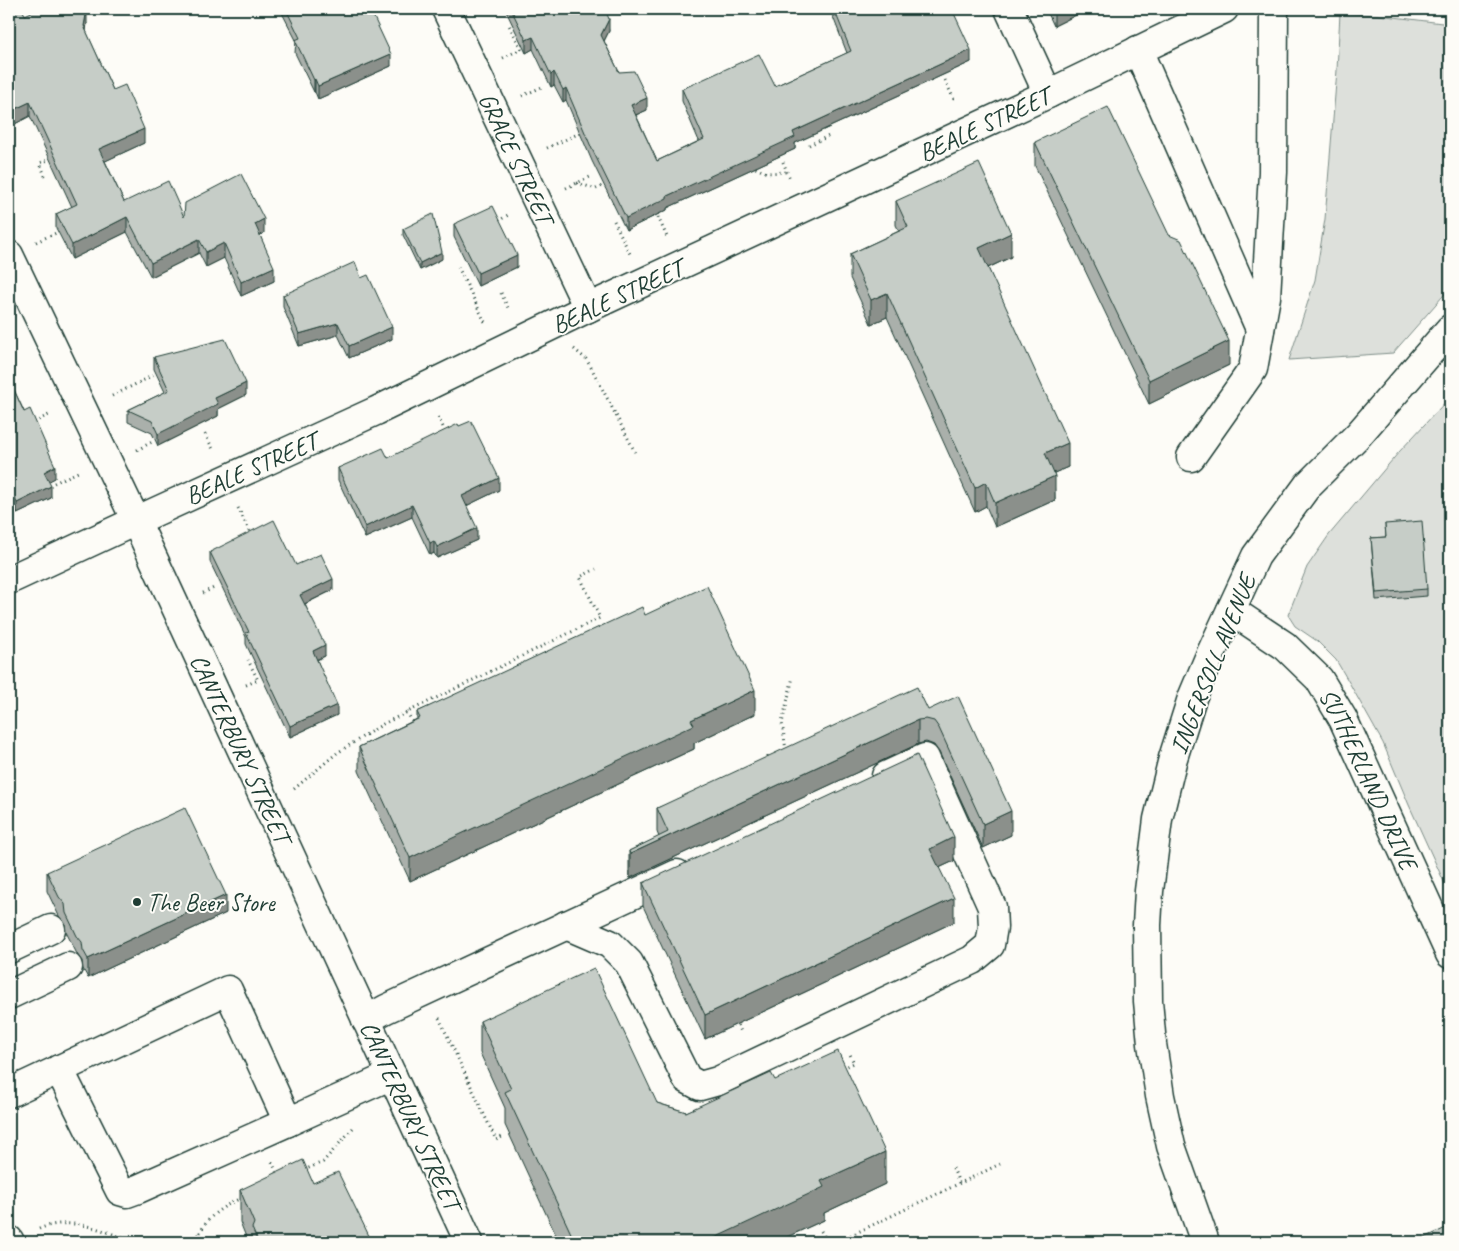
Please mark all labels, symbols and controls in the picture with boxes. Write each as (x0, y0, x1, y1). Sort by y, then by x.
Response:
street label: BEALE STREET (914, 78, 1061, 169)
street label: GRACE STREET (471, 88, 563, 234)
street label: BEALE STREET (547, 250, 694, 341)
street label: BEALE STREET (180, 423, 328, 512)
street label: INGERSOLL AVENUE (1162, 567, 1265, 759)
street label: CANTERBURY STREET (182, 649, 301, 854)
street label: SUTHERLAND DRIVE (1311, 683, 1426, 878)
place label: The Beer Store (147, 887, 277, 919)
marker: The Beer Store (131, 896, 143, 908)
street label: CANTERBURY STREET (352, 1016, 471, 1221)

